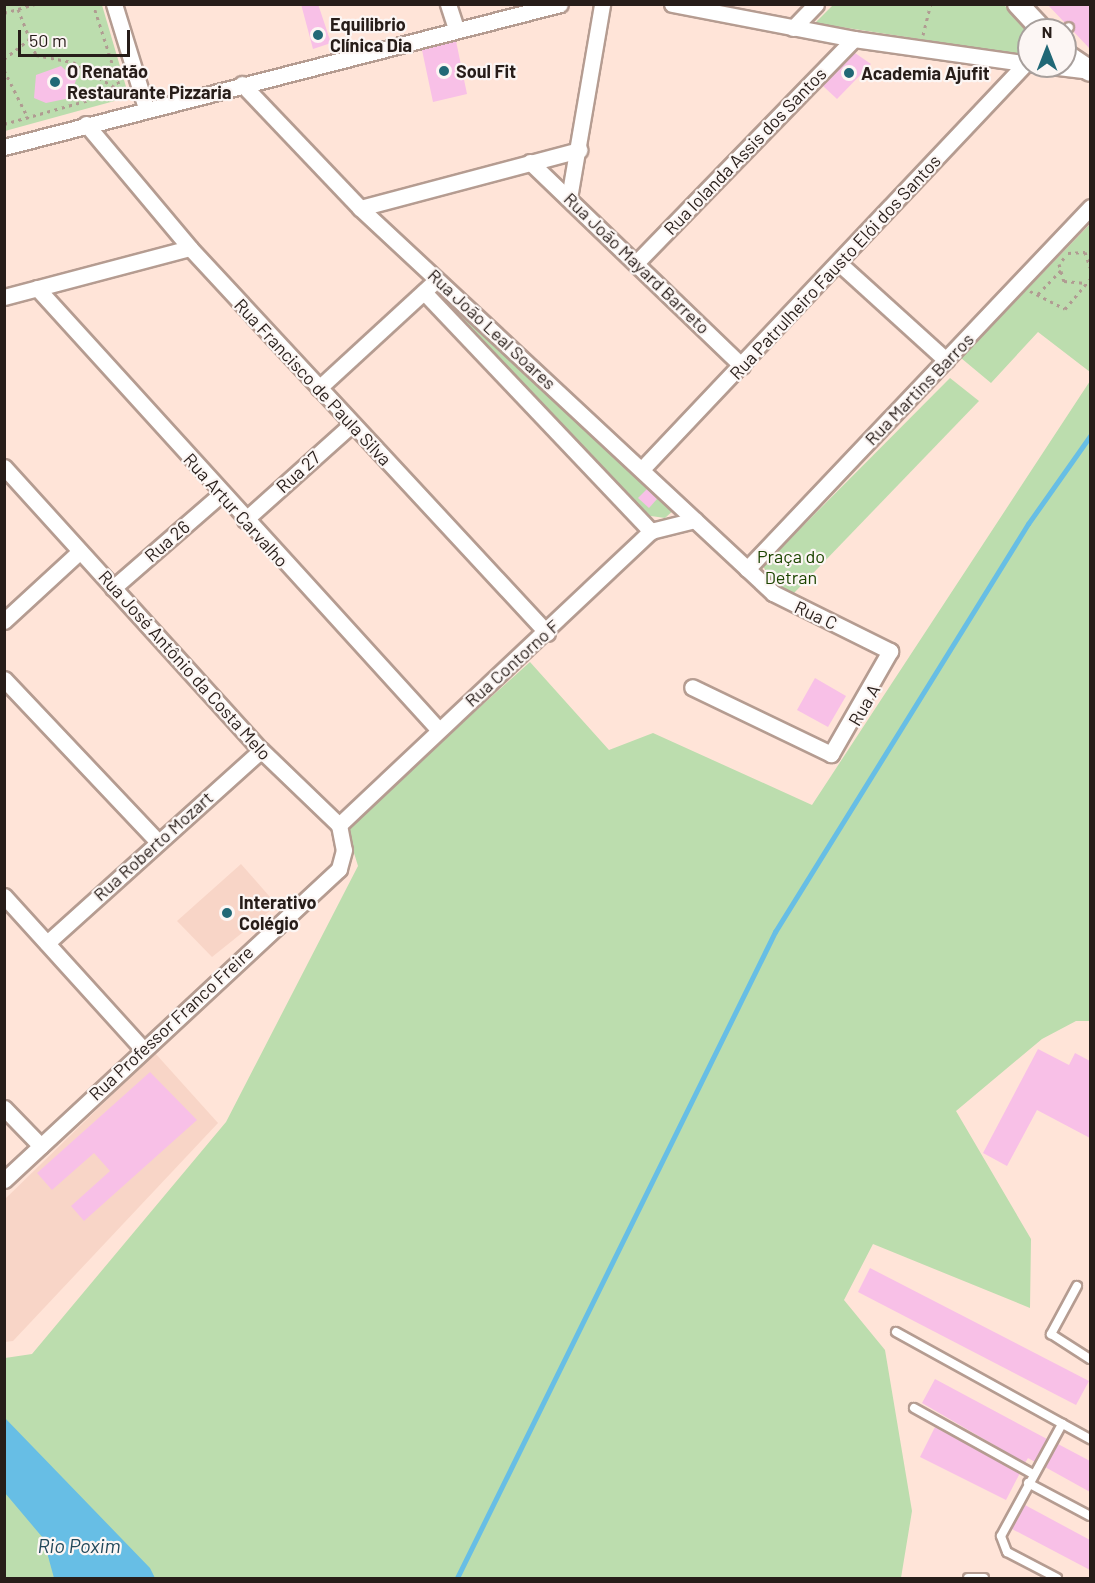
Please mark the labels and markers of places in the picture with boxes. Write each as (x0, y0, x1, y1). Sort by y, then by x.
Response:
place label: Equilibrio Clínica Dia (330, 14, 412, 57)
marker: Equilibrio Clínica Dia (311, 28, 325, 42)
place label: Soul Fit (456, 60, 516, 82)
place label: O Renatão Restaurante Pizzaria (67, 61, 231, 104)
place label: Academia Ajufit (861, 62, 990, 84)
marker: Soul Fit (437, 64, 451, 78)
marker: Academia Ajufit (842, 66, 856, 80)
marker: O Renatão Restaurante Pizzaria (48, 75, 62, 89)
place label: Interativo Colégio (239, 892, 316, 934)
marker: Interativo Colégio (220, 906, 234, 920)

